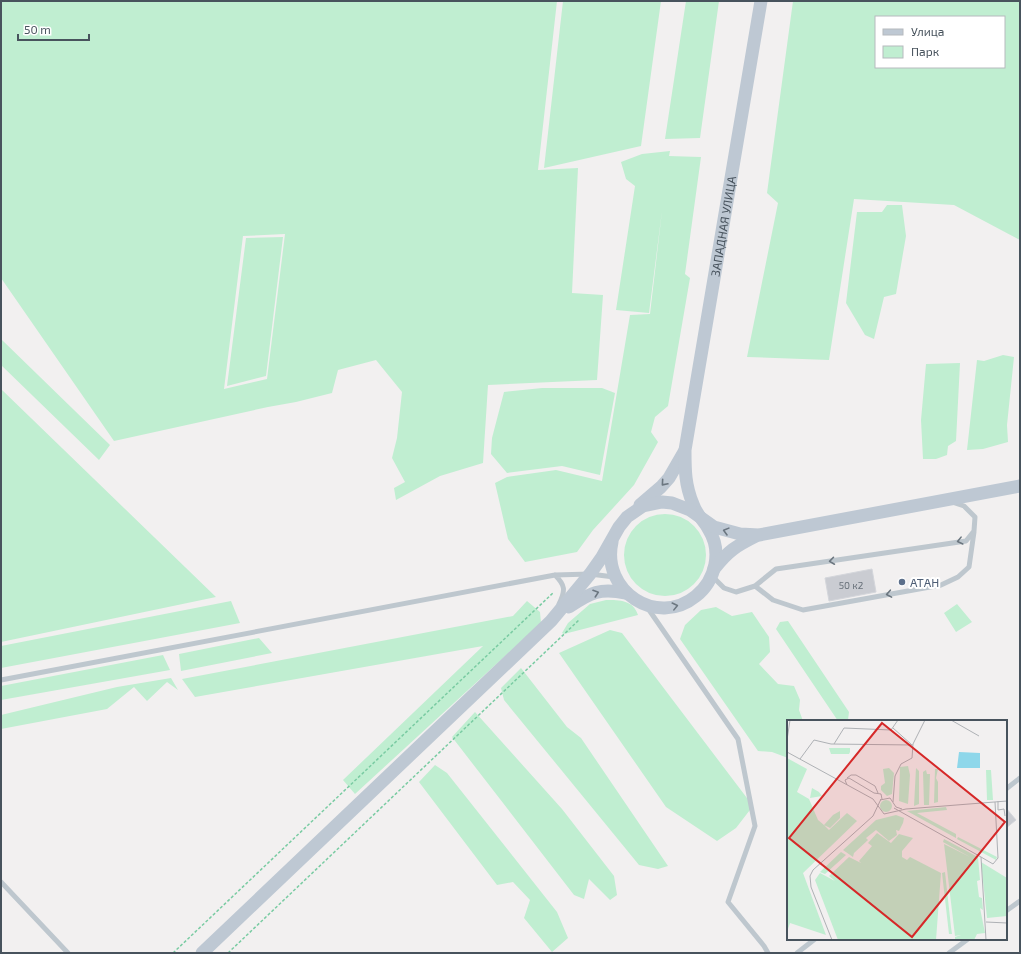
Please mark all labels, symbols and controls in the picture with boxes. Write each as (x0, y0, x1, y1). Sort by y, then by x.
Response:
scale bar (18, 16, 89, 42)
legend (875, 16, 1005, 68)
text: 50 m (24, 22, 51, 36)
text: Улица (911, 24, 944, 38)
text: Парк (911, 44, 940, 58)
street label: ЗАПАДНАЯ УЛИЦА (707, 174, 738, 277)
one-way arrow (662, 478, 669, 486)
one-way arrow (723, 527, 730, 536)
one-way arrow (957, 537, 964, 545)
one-way arrow (829, 556, 835, 565)
place label: АТАН (910, 575, 939, 589)
marker: АТАН (897, 577, 907, 587)
house number: 50 к2 (839, 579, 864, 591)
one-way arrow (592, 589, 599, 598)
one-way arrow (886, 589, 892, 598)
one-way arrow (672, 602, 679, 610)
inset map (787, 720, 1007, 940)

